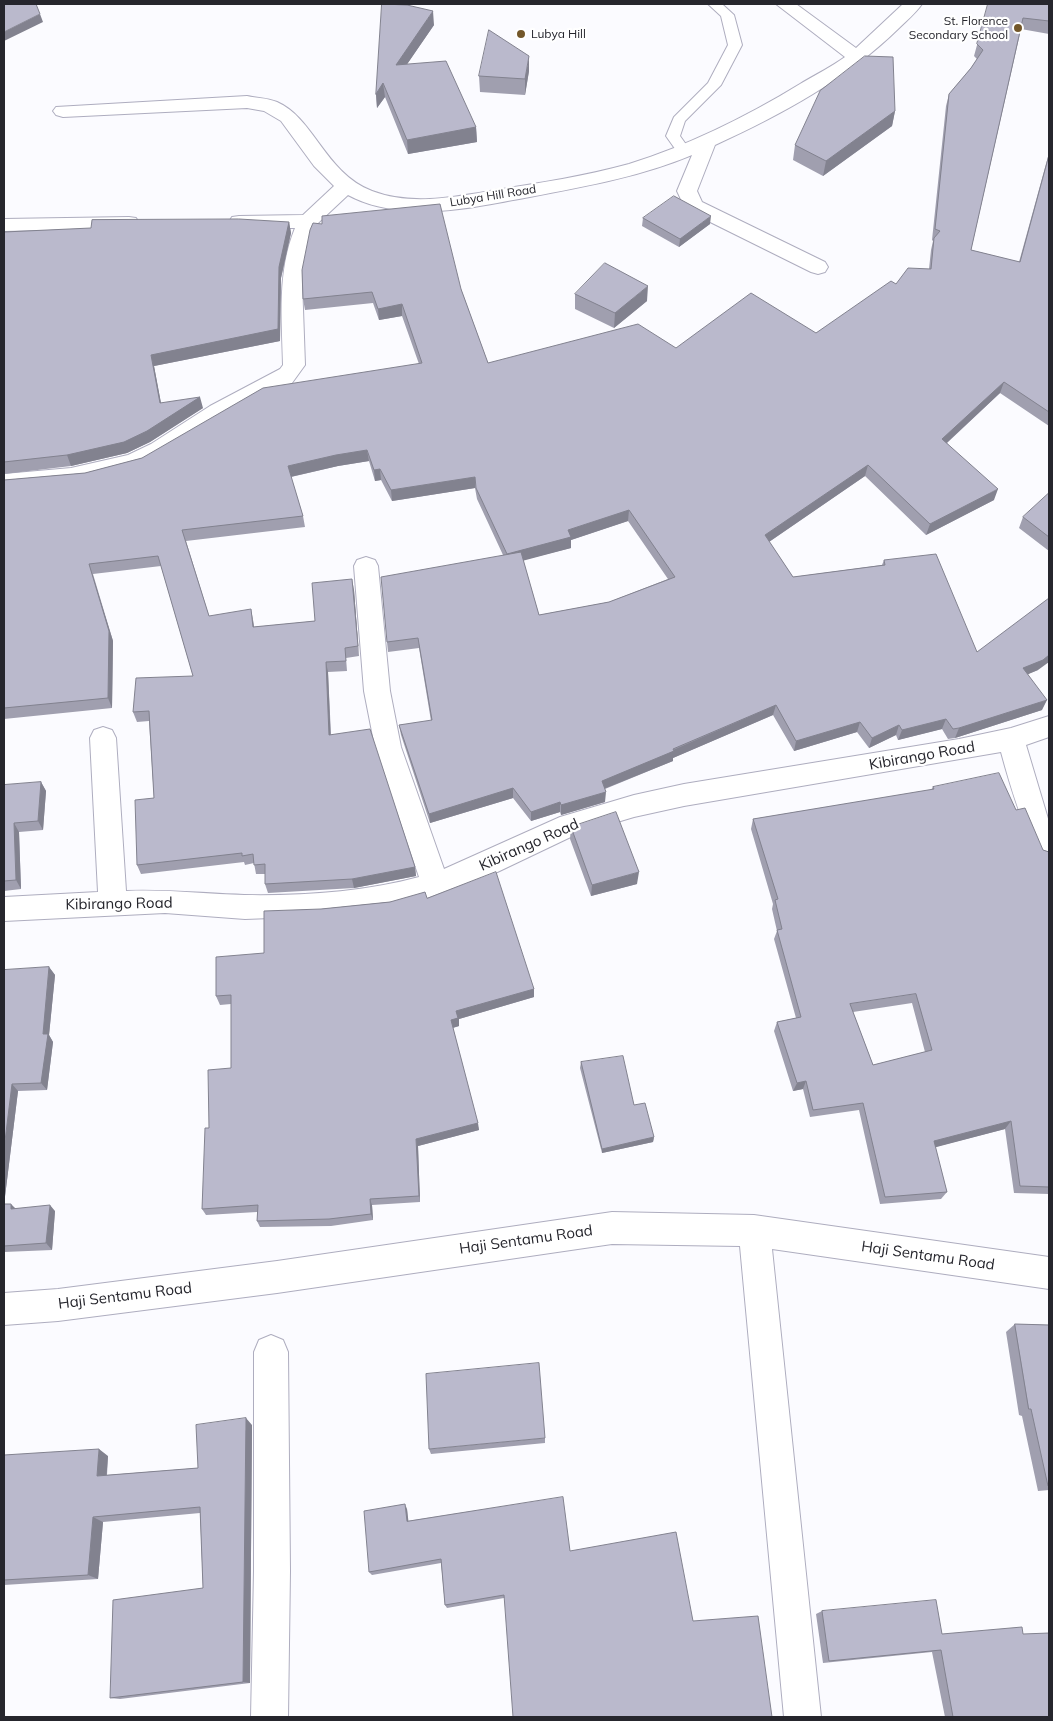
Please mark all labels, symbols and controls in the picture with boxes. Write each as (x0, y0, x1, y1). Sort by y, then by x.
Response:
place label: St. Florence Secondary School (909, 14, 1008, 42)
marker: St. Florence Secondary School (1012, 22, 1024, 34)
place label: Lubya Hill (531, 27, 586, 41)
marker: Lubya Hill (515, 28, 527, 40)
street label: Lubya Hill Road (449, 182, 537, 210)
street label: Kibirango Road (868, 738, 976, 774)
street label: Kibirango Road (476, 815, 582, 875)
street label: Kibirango Road (65, 894, 173, 914)
street label: Haji Sentamu Road (458, 1222, 594, 1258)
street label: Haji Sentamu Road (860, 1238, 996, 1274)
street label: Haji Sentamu Road (57, 1279, 193, 1313)

